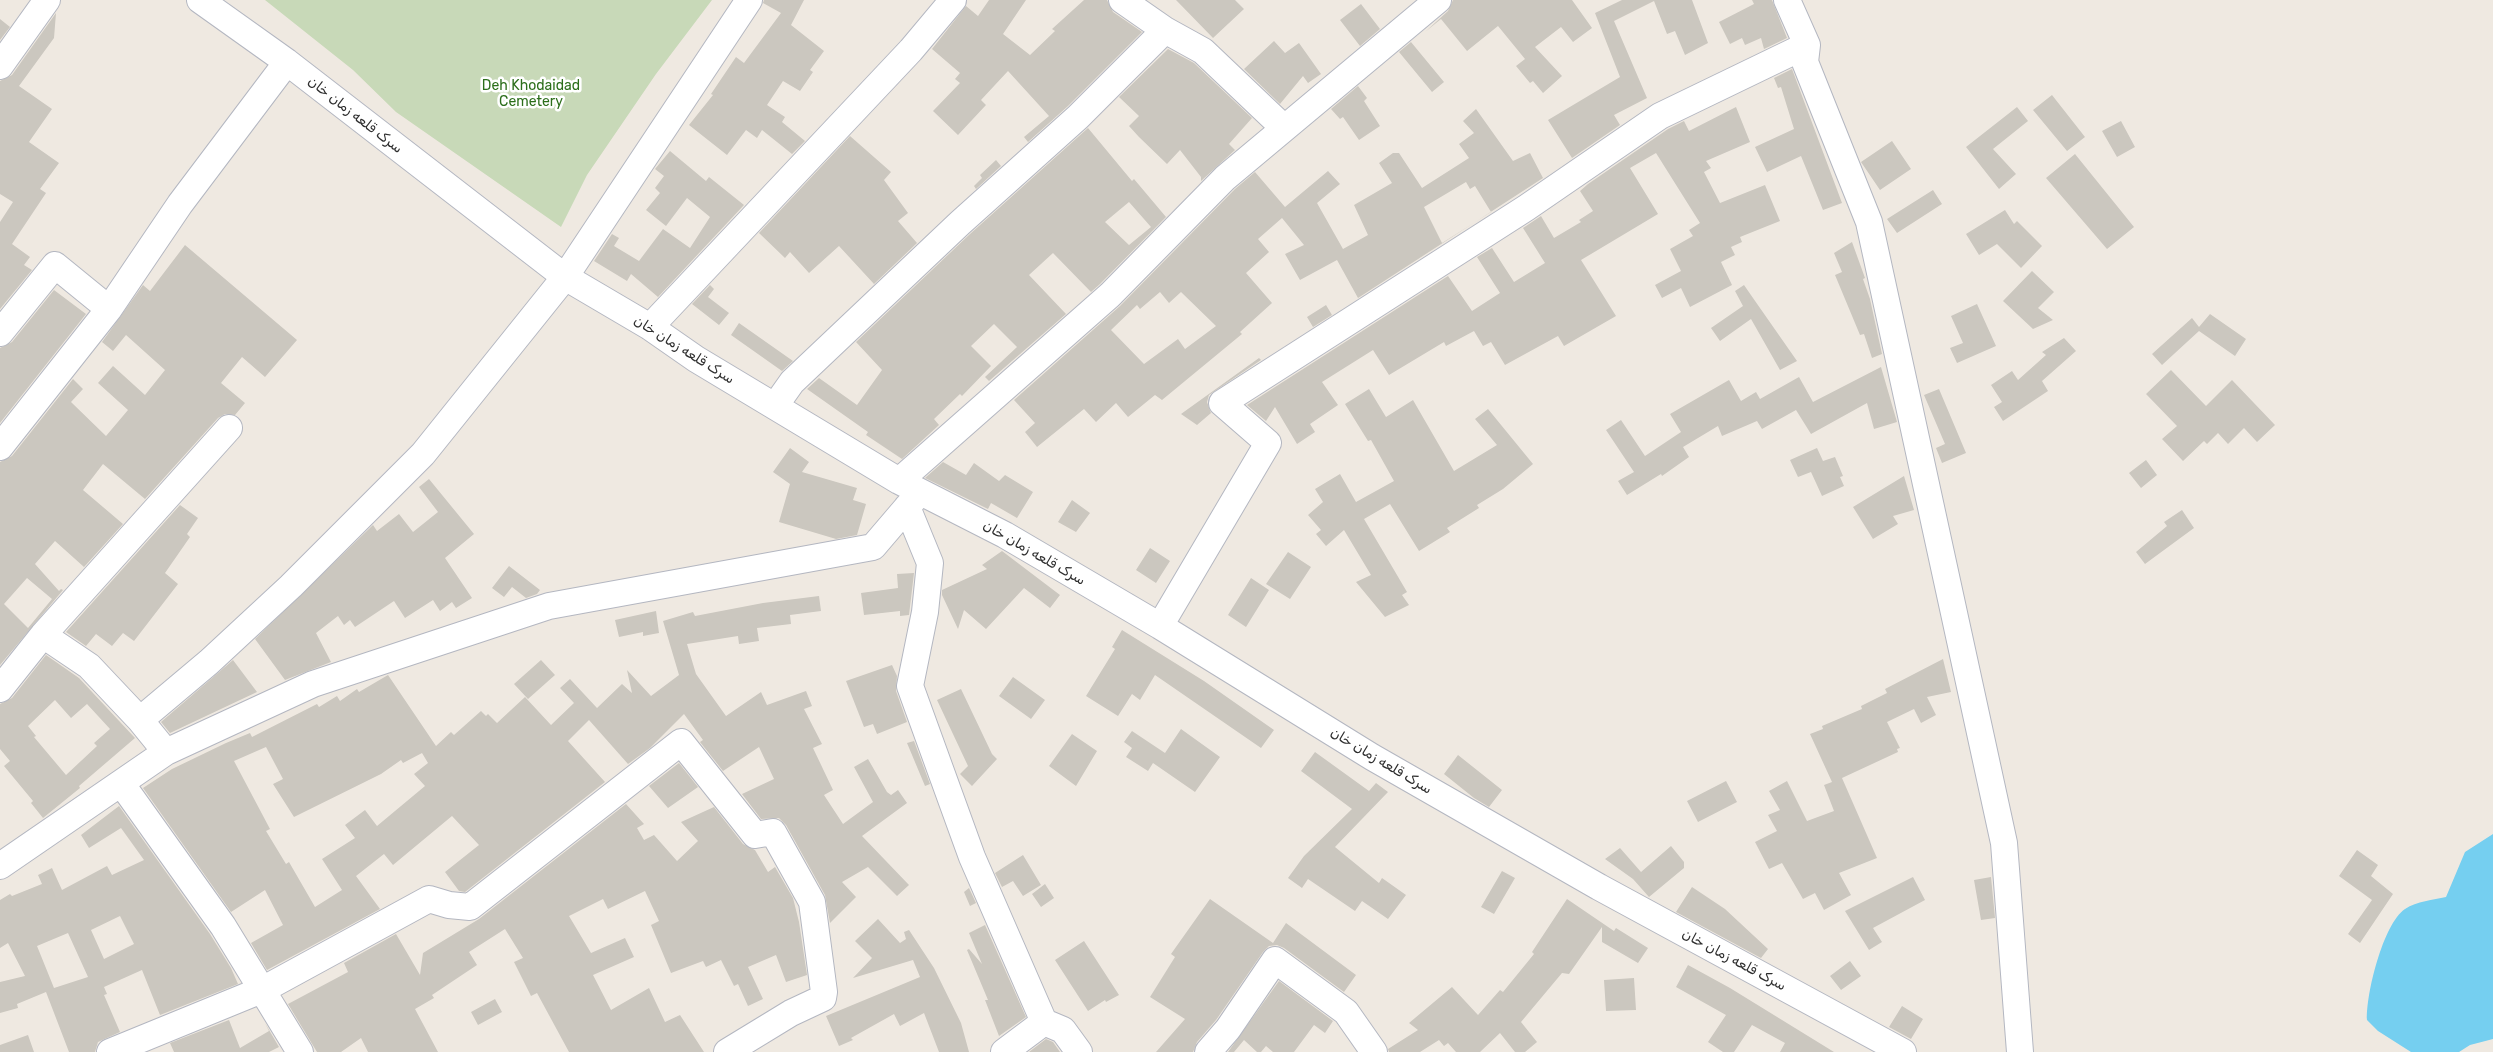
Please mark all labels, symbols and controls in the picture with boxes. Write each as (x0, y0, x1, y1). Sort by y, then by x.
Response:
street label: سرک قلعه زمان خان (304, 73, 406, 157)
park label: Deh Khodaidad Cemetery (482, 78, 580, 110)
street label: سرک قلعه زمان خان (631, 312, 737, 388)
street label: سرک قلعه زمان خان (980, 517, 1088, 589)
street label: سرک قلعه زمان خان (1327, 724, 1435, 798)
street label: سرک قلعه زمان خان (1679, 925, 1789, 995)

